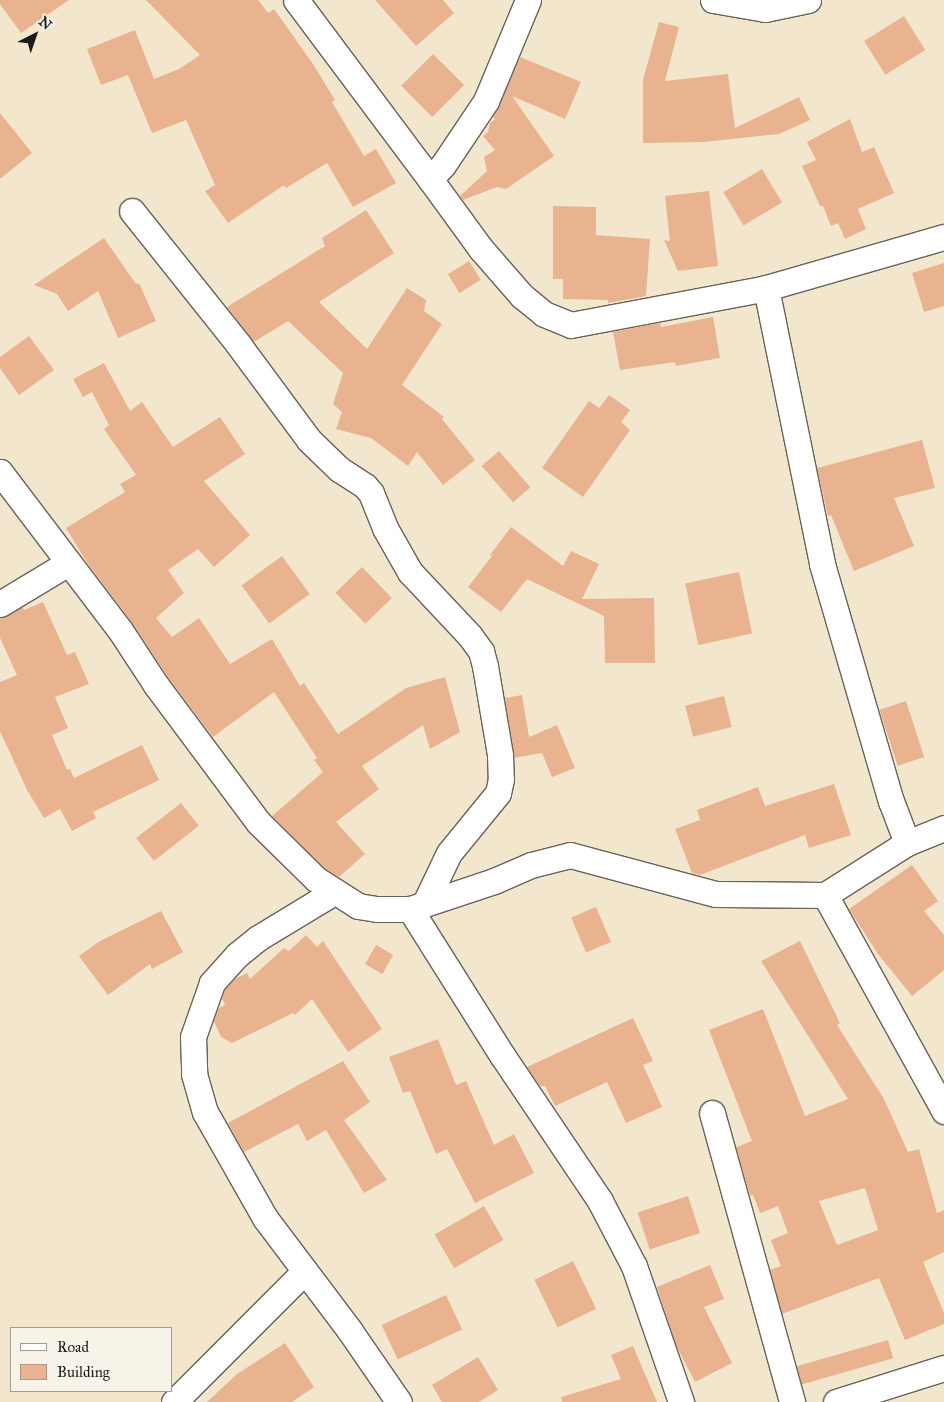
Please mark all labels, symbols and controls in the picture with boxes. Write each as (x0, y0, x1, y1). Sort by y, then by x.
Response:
north arrow (10, 10, 60, 60)
text: N (35, 13, 55, 34)
legend (10, 1327, 172, 1392)
text: Road (57, 1338, 89, 1356)
text: Building (57, 1363, 110, 1381)

